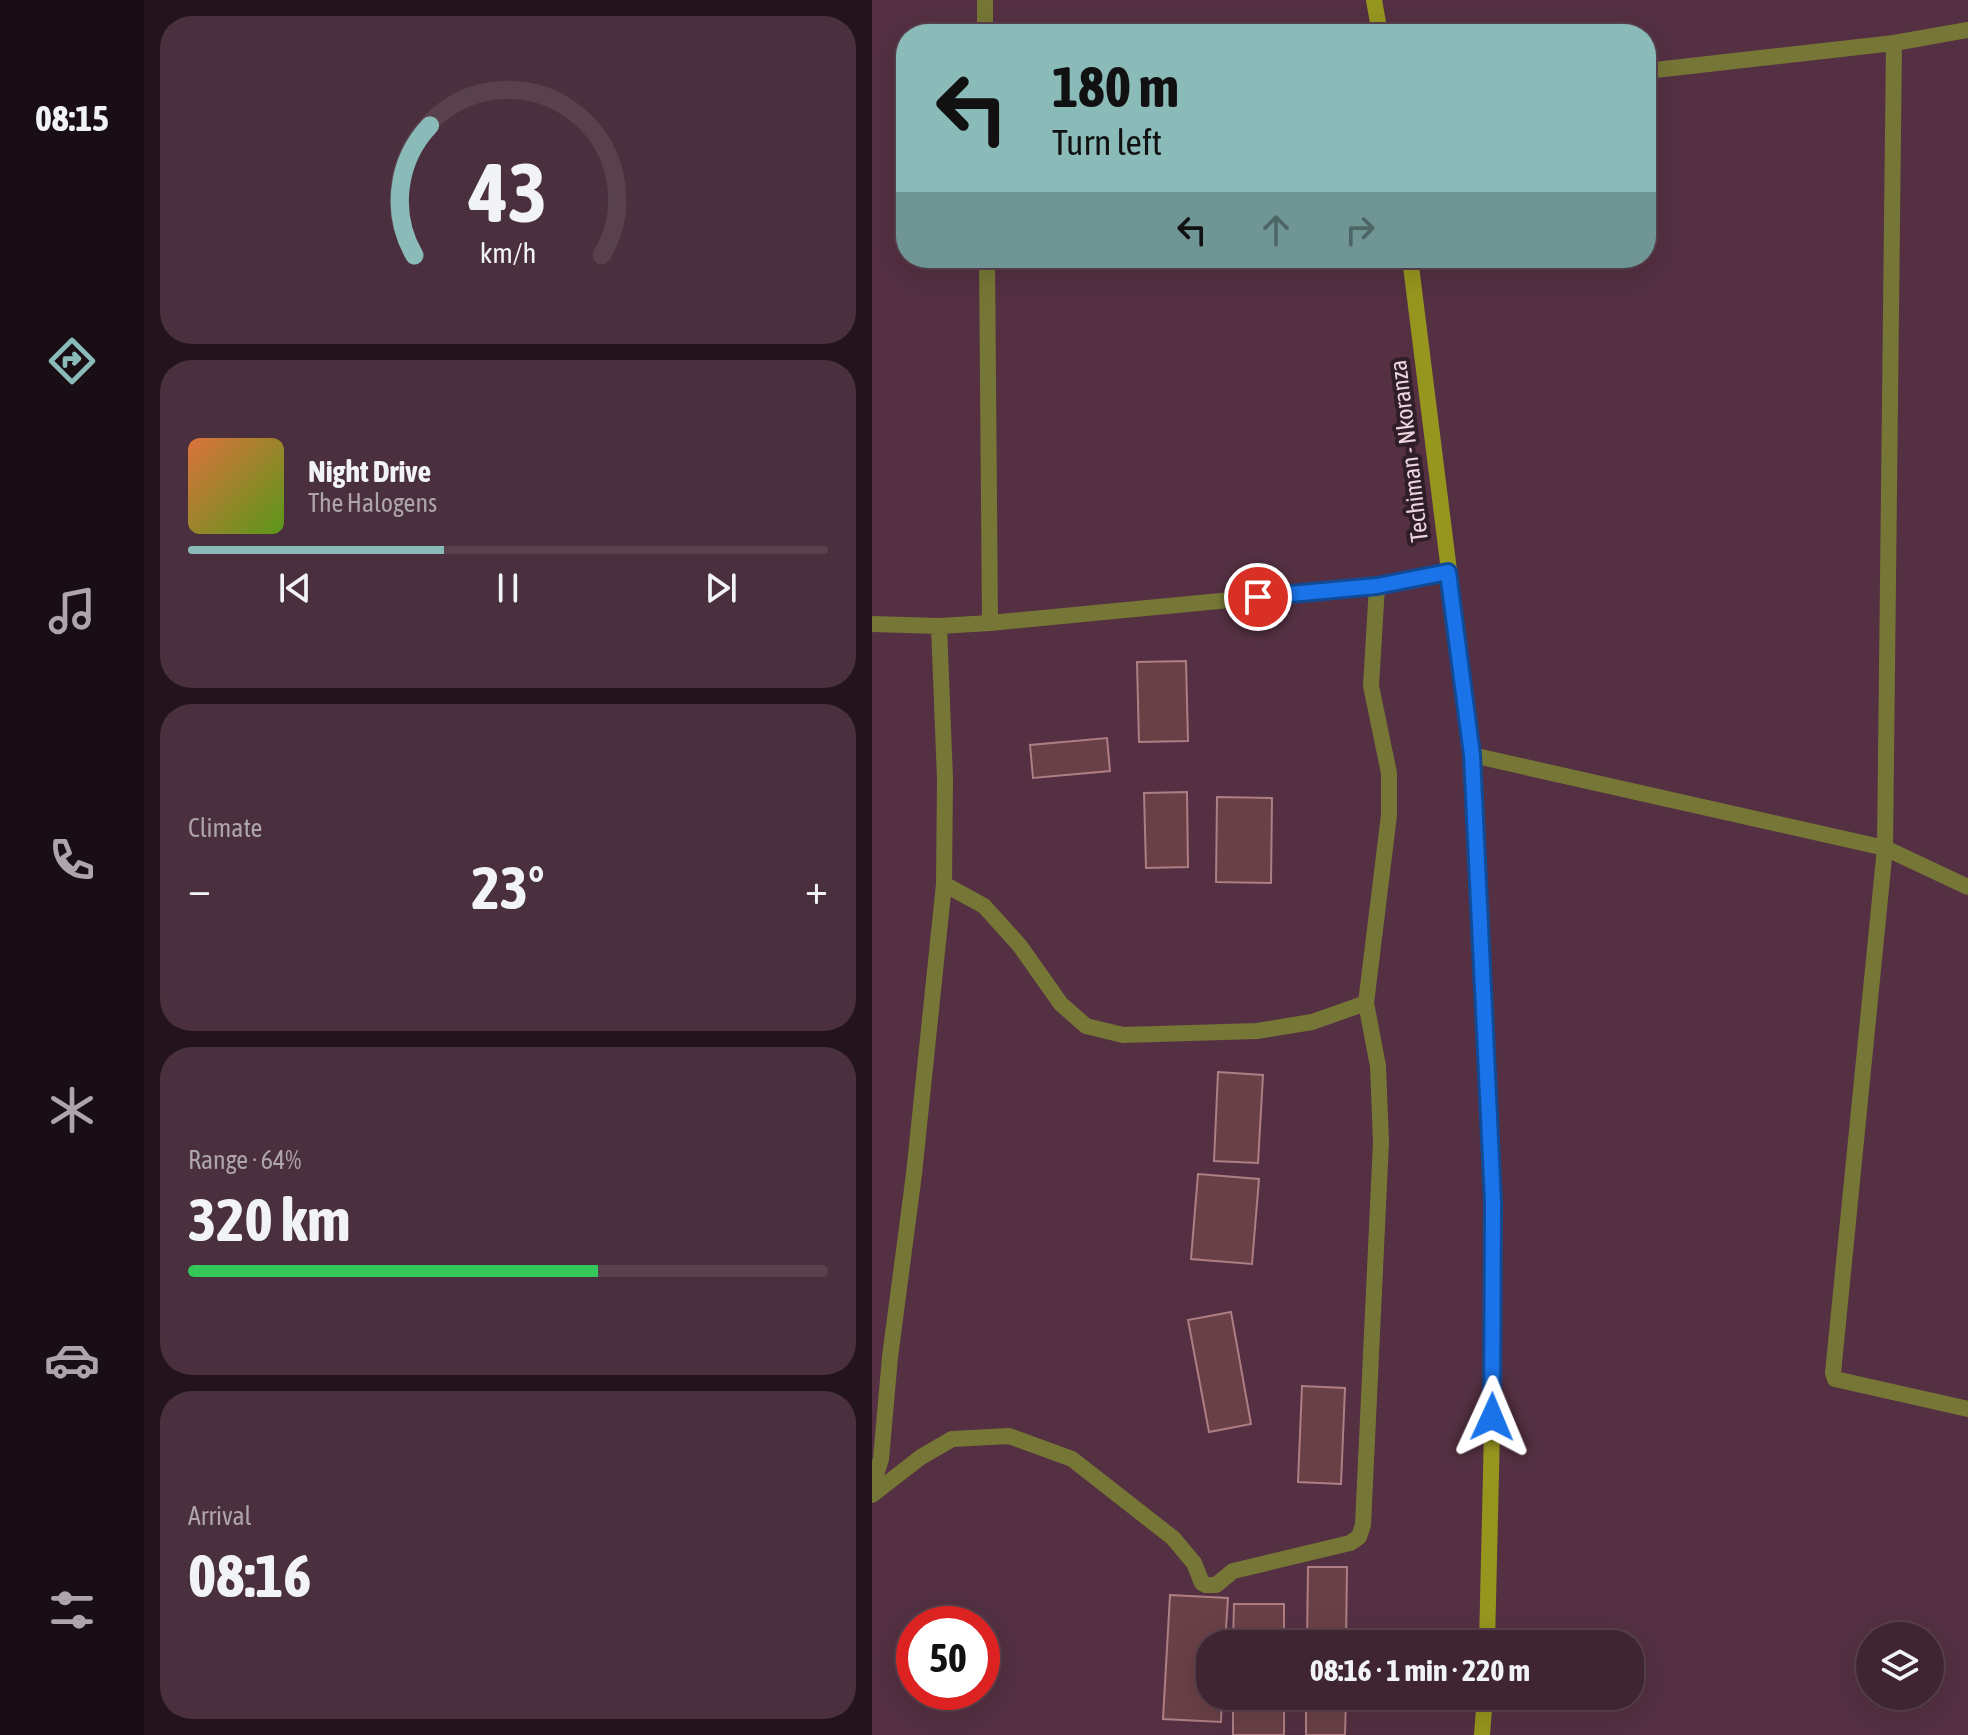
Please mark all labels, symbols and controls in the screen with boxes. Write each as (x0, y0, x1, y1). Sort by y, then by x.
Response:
text: 180 m (1052, 55, 1179, 119)
icon: left (920, 56, 1024, 160)
text: 08:15 (35, 97, 109, 139)
text: Turn left (1052, 121, 1162, 163)
text: 43 (468, 143, 547, 239)
icon: left (1170, 208, 1214, 252)
icon: ahead (1254, 208, 1298, 252)
icon: right (1338, 208, 1382, 252)
text: km/h (480, 236, 536, 269)
icon: directions (44, 333, 100, 389)
street label: Techiman - Nkoranza (1384, 358, 1433, 544)
text: Night Drive (308, 454, 431, 488)
text: The Halogens (308, 488, 437, 518)
pin (1224, 563, 1292, 631)
icon: previous (273, 566, 317, 610)
icon: pause (486, 566, 530, 610)
icon: next (699, 566, 743, 610)
icon: arrive (1236, 575, 1280, 619)
icon: music (44, 583, 100, 639)
text: Climate (188, 813, 262, 843)
icon: phone (44, 832, 100, 888)
text: 23° (472, 853, 544, 922)
text: − (188, 863, 211, 913)
text: + (805, 863, 828, 913)
icon: climate (44, 1082, 100, 1138)
text: Range · 64% (188, 1145, 301, 1175)
text: 320 km (188, 1185, 350, 1254)
icon: car (44, 1332, 100, 1388)
position arrow (1450, 1375, 1534, 1459)
text: Arrival (188, 1501, 252, 1531)
text: 08:16 (188, 1541, 311, 1610)
icon: filters (44, 1582, 100, 1638)
speed limit sign: 50 (896, 1606, 1000, 1710)
map controls (1856, 1622, 1944, 1710)
button: layers (1856, 1622, 1944, 1710)
text: 08:16 · 1 min · 220 m (1310, 1653, 1530, 1687)

